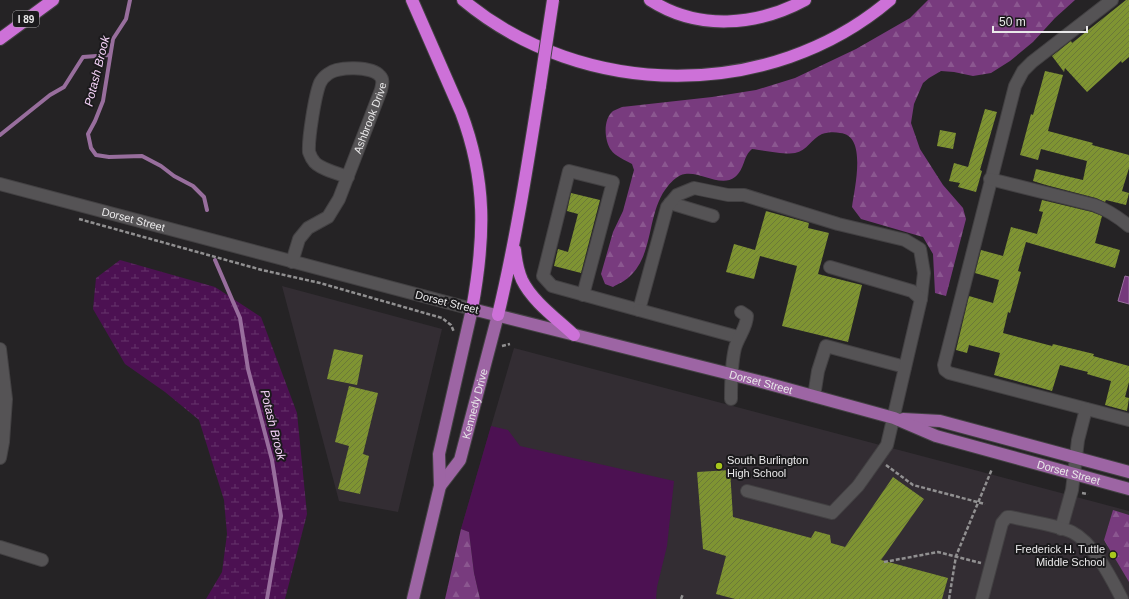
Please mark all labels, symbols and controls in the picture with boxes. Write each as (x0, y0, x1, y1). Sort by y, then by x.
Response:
scale bar (993, 8, 1087, 34)
road number: I 89 (13, 11, 39, 27)
text: 50 m (999, 15, 1026, 29)
water label: Potash Brook (81, 33, 113, 108)
street label: Ashbrook Drive (351, 81, 388, 155)
street label: Dorset Street (101, 205, 166, 233)
street label: Dorset Street (414, 288, 480, 316)
street label: Kennedy Drive (460, 367, 490, 440)
street label: Dorset Street (728, 368, 794, 396)
water label: Potash Brook (257, 388, 289, 463)
place label: South Burlington High School (727, 454, 808, 479)
street label: Dorset Street (1036, 458, 1102, 487)
marker: South Burlington High School (714, 461, 724, 471)
place label: Frederick H. Tuttle Middle School (1015, 543, 1105, 568)
marker: Frederick H. Tuttle Middle School (1108, 550, 1118, 560)

